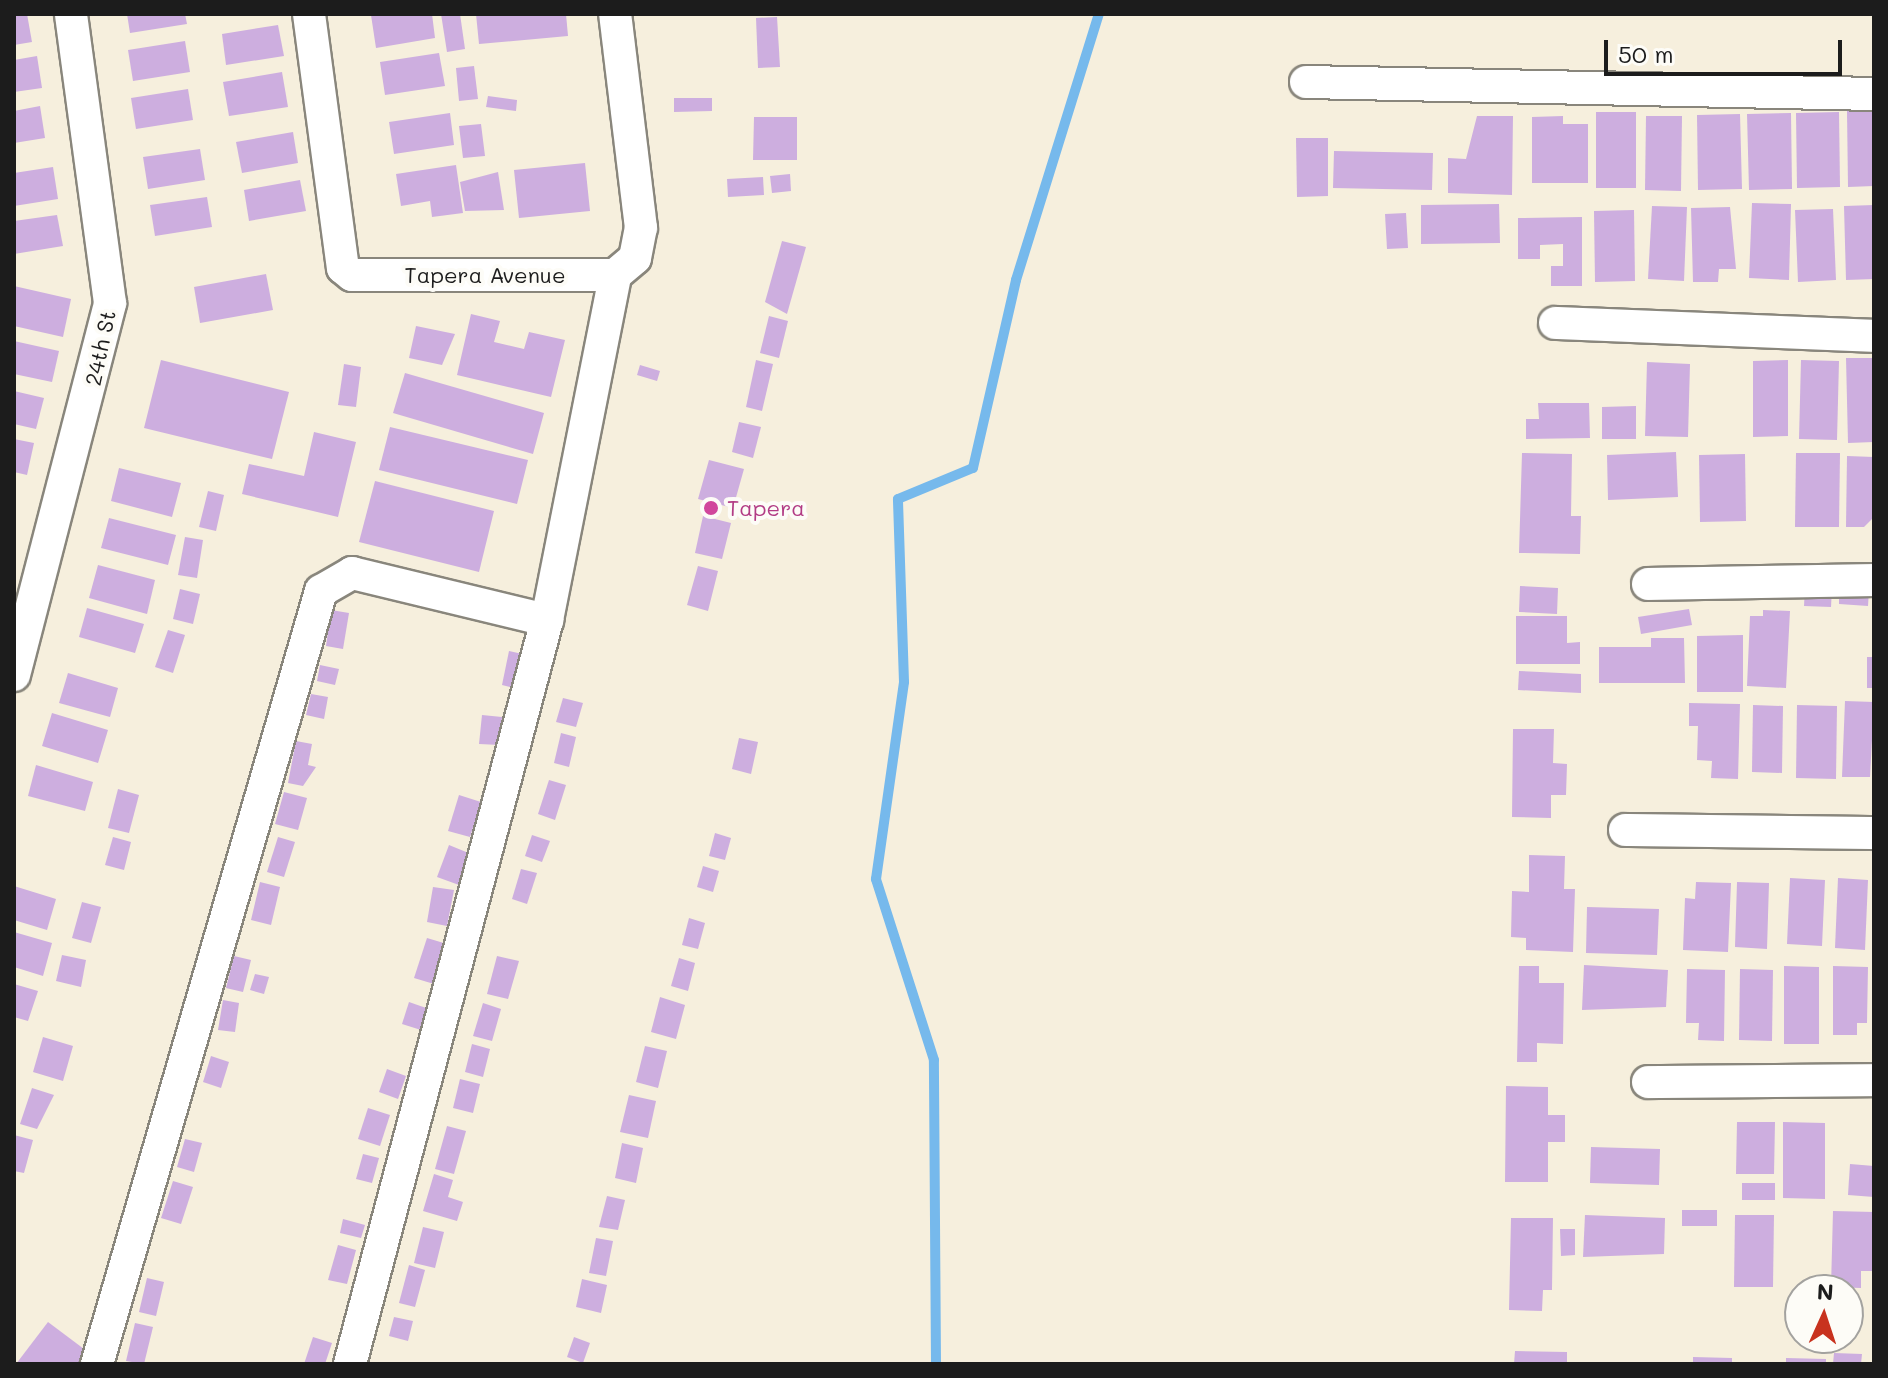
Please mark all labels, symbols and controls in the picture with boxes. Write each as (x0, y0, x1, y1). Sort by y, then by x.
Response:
scale bar (1608, 24, 1846, 74)
text: 50 m (1618, 38, 1674, 69)
street label: Tapera Avenue (404, 262, 566, 288)
street label: 24th St (79, 308, 121, 388)
place label: Tapera (727, 495, 805, 521)
marker: Tapera (702, 499, 720, 517)
north arrow (1784, 1274, 1864, 1354)
text: N (1816, 1277, 1834, 1306)

